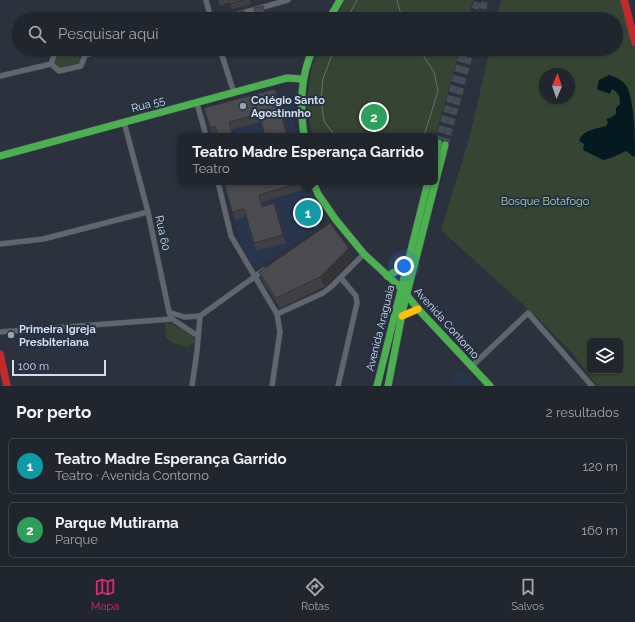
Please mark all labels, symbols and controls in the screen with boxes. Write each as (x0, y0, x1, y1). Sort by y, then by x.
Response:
search box (12, 12, 623, 56)
icon: search (26, 23, 48, 45)
text: Pesquisar aqui (58, 25, 158, 43)
north arrow (539, 68, 575, 104)
street label: Rua 55 (130, 94, 166, 115)
place label: Colégio Santo Agostinnho (251, 94, 325, 120)
marker: Colégio Santo Agostinnho (238, 101, 248, 111)
pin: 2 (361, 102, 387, 132)
popup (178, 133, 438, 185)
text: Teatro Madre Esperança Garrido (192, 143, 424, 161)
text: Teatro (192, 161, 230, 176)
park label: Bosque Botafogo (501, 195, 590, 208)
pin: 1 (295, 198, 321, 228)
street label: Rua 60 (152, 214, 173, 252)
your location (394, 256, 414, 276)
street label: Avenida Araguaia (363, 284, 397, 373)
street label: Avenida Contorno (411, 285, 482, 362)
place label: Primeira Igreja Presbiteriana (19, 323, 96, 349)
marker: Primeira Igreja Presbiteriana (6, 330, 16, 340)
map controls (587, 338, 623, 374)
button: layers (587, 338, 623, 374)
scale bar (12, 358, 106, 377)
text: 100 m (18, 360, 49, 373)
text: Por perto (16, 402, 91, 422)
text: 2 resultados (546, 405, 619, 420)
text: Teatro Madre Esperança Garrido (55, 450, 287, 468)
text: 1 (27, 459, 33, 474)
text: 120 m (582, 459, 618, 474)
text: Teatro · Avenida Contorno (55, 468, 209, 483)
text: Parque Mutirama (55, 514, 179, 532)
text: 2 (26, 523, 34, 538)
text: 160 m (581, 523, 618, 538)
text: Parque (55, 532, 98, 547)
tab: Mapa (91, 576, 119, 613)
tab: Rotas (301, 576, 329, 613)
tab: Salvos (511, 576, 544, 613)

